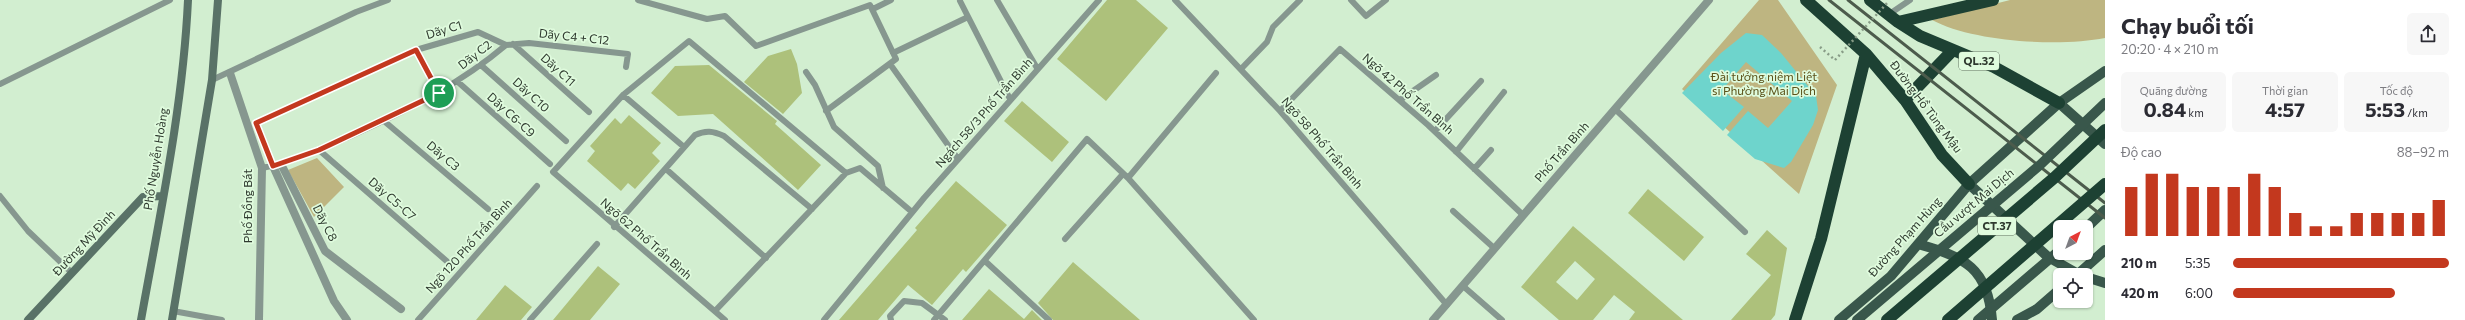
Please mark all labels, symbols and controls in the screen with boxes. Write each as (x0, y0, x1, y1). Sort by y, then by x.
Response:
text: Chạy buổi tối (2121, 12, 2254, 39)
button: share (2407, 13, 2449, 55)
street label: Dãy C1 (424, 17, 463, 41)
street label: Dãy C4 + C12 (538, 25, 610, 47)
street label: Dãy C2 (455, 37, 494, 72)
text: 20:20 · 4 × 210 m (2121, 41, 2219, 57)
street label: Dãy C11 (538, 50, 579, 88)
street label: Ngõ 42 Phố Trần Bình (1360, 50, 1457, 137)
road number: QL.32 (1959, 52, 1999, 70)
street label: Ngách 58/3 Phố Trần Bình (932, 55, 1035, 170)
street label: Đường Hồ Tùng Mậu (1887, 57, 1966, 155)
park label: Đài tưởng niệm Liệt sĩ Phường Mai Dịch (1710, 69, 1817, 97)
street label: Dãy C10 (510, 74, 553, 114)
pin (422, 76, 456, 110)
icon: arrive (428, 82, 450, 104)
text: Quãng đường (2140, 84, 2208, 97)
text: Thời gian (2262, 84, 2308, 97)
text: Tốc độ (2380, 84, 2413, 97)
street label: Dãy C6-C9 (485, 89, 538, 139)
street label: Ngõ 58 Phố Trần Bình (1279, 94, 1366, 191)
text: 0.84 (2143, 97, 2186, 121)
text: 4:57 (2265, 97, 2305, 121)
text: 5:53 (2365, 97, 2405, 121)
street label: Phố Nguyễn Hoàng (140, 106, 170, 211)
text: km (2186, 106, 2204, 119)
text: /km (2405, 106, 2428, 119)
street label: Phố Trần Bình (1531, 118, 1591, 184)
street label: Dãy C3 (424, 137, 463, 173)
text: Độ cao (2121, 144, 2162, 160)
text: 88–92 m (2397, 144, 2449, 160)
street label: Cầu vượt Mai Dịch (1931, 165, 2016, 240)
street label: Phố Đồng Bát (240, 169, 254, 243)
street label: Dãy C5-C7 (366, 174, 419, 223)
street label: Đường Phạm Hùng (1864, 193, 1944, 280)
street label: Ngõ 120 Phố Trần Bình (422, 195, 514, 295)
street label: Ngõ 62 Phố Trần Bình (598, 195, 695, 282)
street label: Dãy C8 (311, 202, 341, 243)
street label: Đường Mỹ Đình (48, 206, 117, 279)
road number: CT.37 (1978, 217, 2016, 235)
north arrow (2053, 220, 2093, 260)
map controls (2053, 220, 2093, 308)
text: 210 m (2121, 255, 2157, 271)
text: 5:35 (2185, 255, 2210, 271)
button: locate (2053, 268, 2093, 308)
text: 420 m (2121, 285, 2159, 301)
text: 6:00 (2185, 285, 2213, 301)

